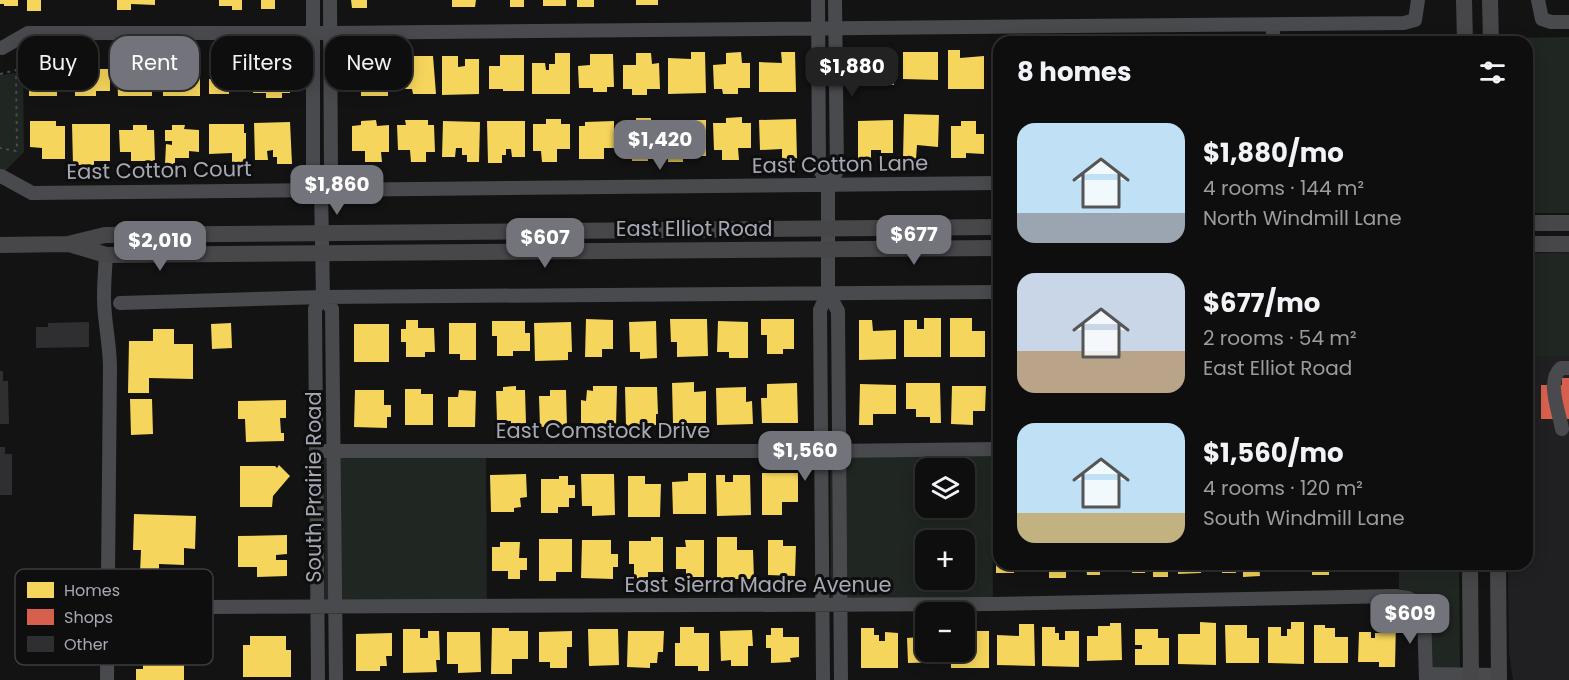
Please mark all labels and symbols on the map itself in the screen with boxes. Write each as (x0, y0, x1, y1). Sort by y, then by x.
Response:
pin: $1,880 (803, 47, 901, 98)
pin: $1,420 (611, 120, 709, 171)
street label: East Cotton Lane (752, 148, 928, 180)
street label: East Cotton Court (66, 154, 252, 186)
pin: $1,860 (288, 165, 386, 216)
street label: East Elliot Road (616, 214, 772, 243)
pin: $677 (878, 215, 950, 266)
pin: $607 (509, 218, 581, 269)
pin: $2,010 (111, 221, 209, 272)
street label: South Prairie Road (299, 391, 328, 583)
street label: East Comstock Drive (496, 416, 710, 445)
pin: $1,560 (756, 431, 854, 482)
legend (15, 569, 213, 665)
street label: East Sierra Madre Avenue (625, 570, 891, 599)
text: Homes (64, 579, 120, 602)
pin: $609 (1374, 594, 1446, 645)
text: Shops (64, 606, 113, 629)
text: Other (64, 633, 109, 656)

